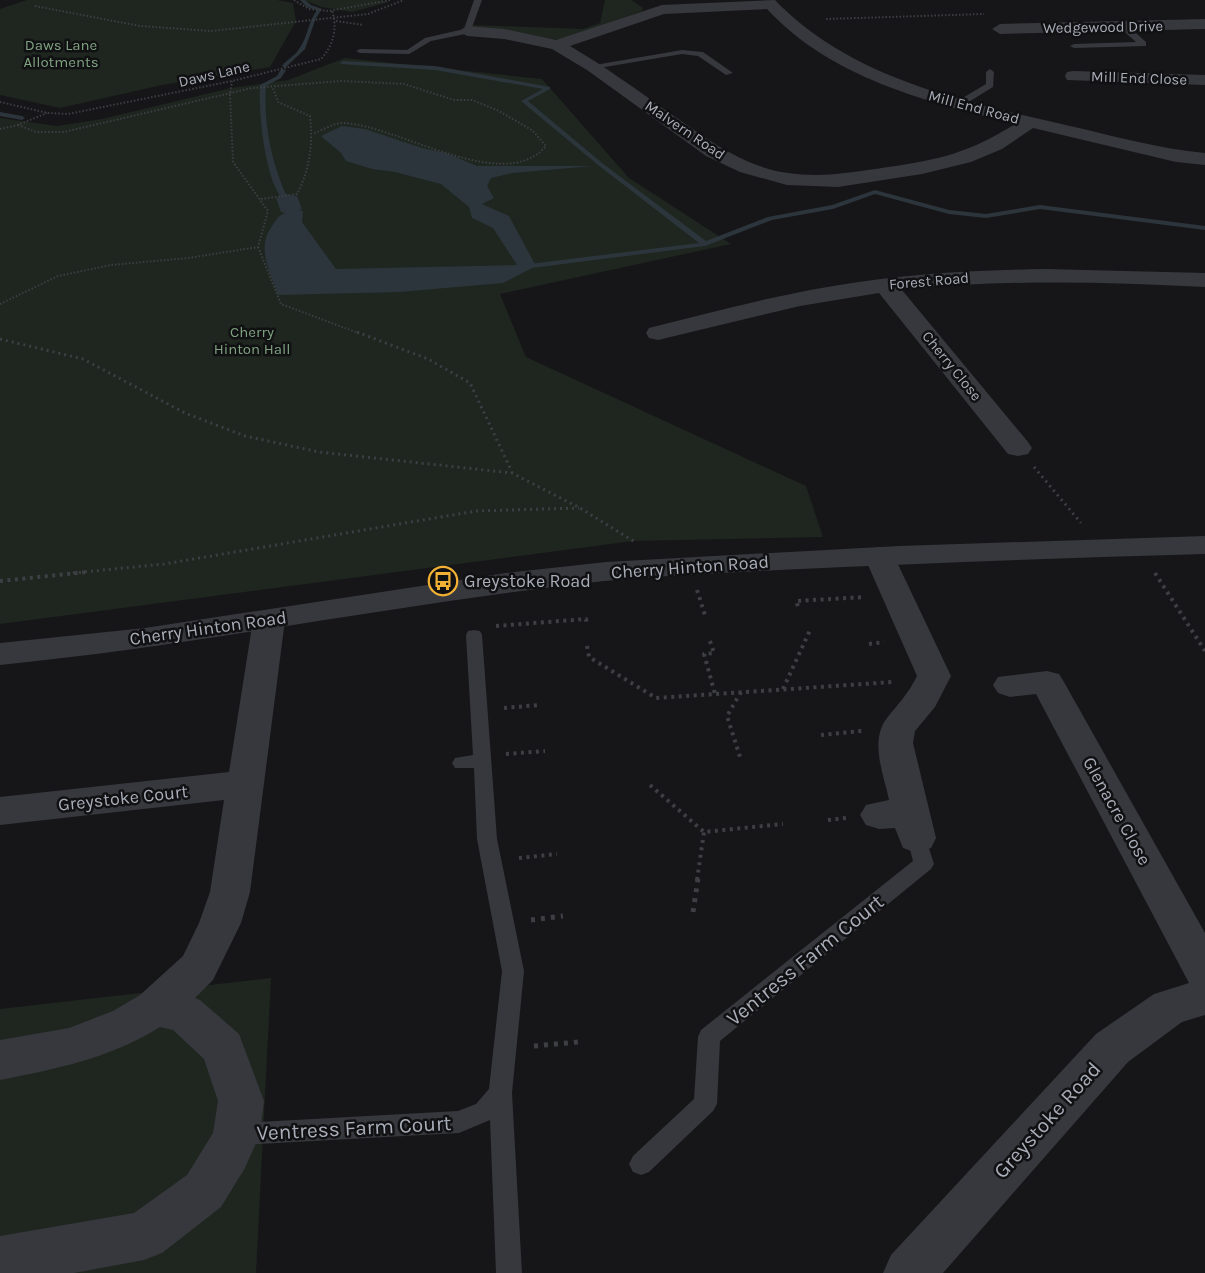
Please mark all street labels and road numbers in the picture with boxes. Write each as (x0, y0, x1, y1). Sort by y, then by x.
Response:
street label: Wedgewood Drive (1043, 17, 1163, 37)
street label: Daws Lane (177, 57, 251, 91)
street label: Mill End Close (1091, 67, 1187, 89)
street label: Mill End Road (926, 86, 1022, 128)
street label: Malvern Road (641, 97, 729, 163)
street label: Forest Road (888, 269, 970, 293)
street label: Cherry Close (918, 327, 986, 405)
street label: Cherry Hinton Road (610, 551, 770, 583)
street label: Cherry Hinton Road (128, 606, 288, 650)
street label: Glenacre Close (1078, 753, 1156, 869)
street label: Greystoke Court (57, 780, 189, 816)
street label: Ventress Farm Court (722, 889, 888, 1031)
street label: Greystoke Road (989, 1057, 1105, 1183)
street label: Ventress Farm Court (256, 1111, 452, 1145)

